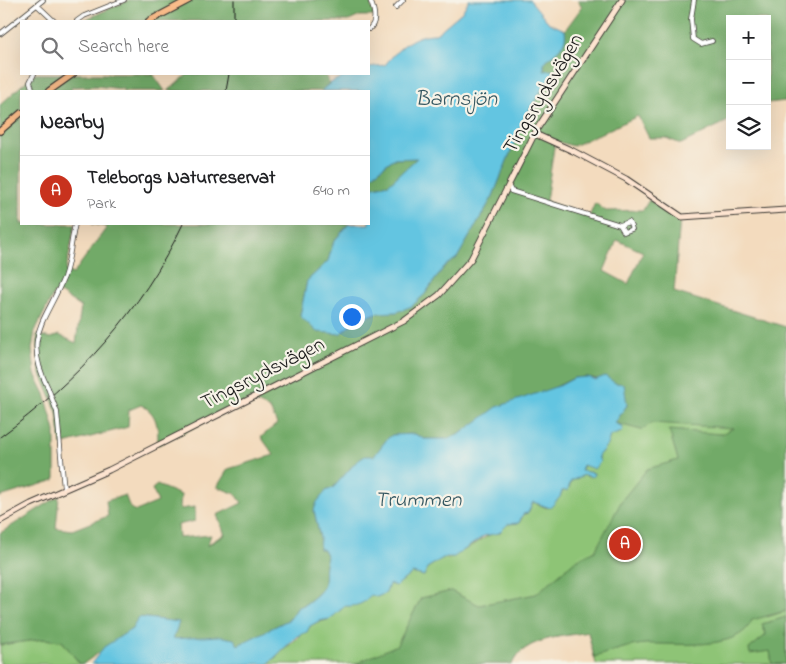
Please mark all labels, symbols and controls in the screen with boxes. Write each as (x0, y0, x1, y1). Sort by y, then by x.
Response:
map controls (726, 15, 771, 150)
button: + (726, 15, 771, 60)
search box (20, 20, 370, 75)
street label: Tingsrydsvägen (496, 28, 593, 161)
icon: search (38, 34, 66, 62)
text: Search here (78, 34, 169, 61)
button: − (726, 60, 771, 105)
water label: Barnsjön (415, 84, 498, 116)
button: layers (726, 105, 771, 150)
text: Nearby (40, 108, 104, 138)
text: Teleborgs Naturreservat (87, 165, 276, 192)
text: A (51, 179, 61, 203)
text: 640 m (313, 179, 350, 203)
text: Park (87, 192, 116, 216)
your location (339, 304, 365, 330)
street label: Tingsrydsvägen (196, 330, 331, 420)
water label: Trummen (375, 485, 463, 517)
pin: A (609, 525, 641, 563)

